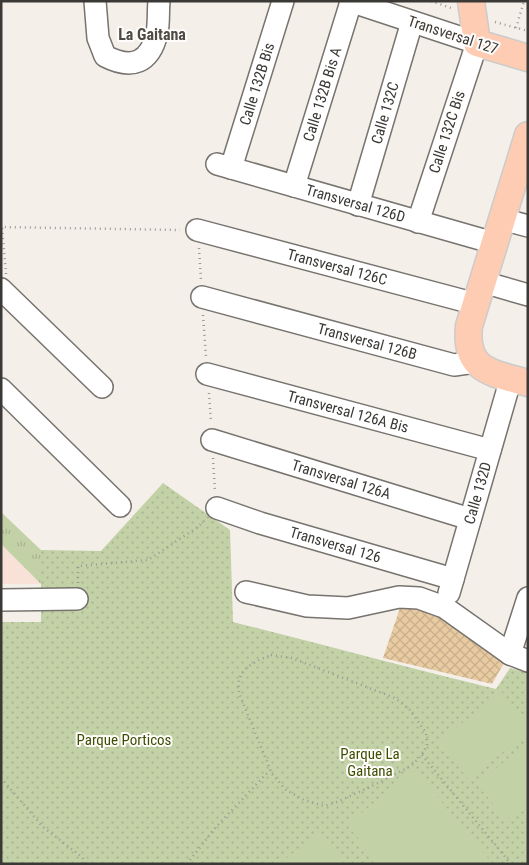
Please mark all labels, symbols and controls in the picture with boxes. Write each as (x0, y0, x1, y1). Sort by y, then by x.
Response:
street label: Transversal 127 (406, 12, 500, 58)
district label: La Gaitana (118, 25, 186, 44)
street label: Calle 132B Bis (236, 40, 279, 127)
street label: Calle 132B Bis A (299, 45, 346, 144)
street label: Calle 132C (368, 80, 403, 146)
street label: Calle 132C Bis (425, 88, 469, 176)
street label: Transversal 126D (304, 181, 407, 226)
street label: Transversal 126C (285, 245, 389, 289)
street label: Transversal 126B (315, 320, 419, 364)
street label: Transversal 126A Bis (286, 387, 411, 437)
street label: Transversal 126A (289, 456, 393, 503)
street label: Calle 132D (460, 460, 495, 526)
street label: Transversal 126 (288, 523, 383, 567)
park label: Parque Porticos (77, 731, 172, 749)
park label: Parque La Gaitana (340, 745, 400, 780)

